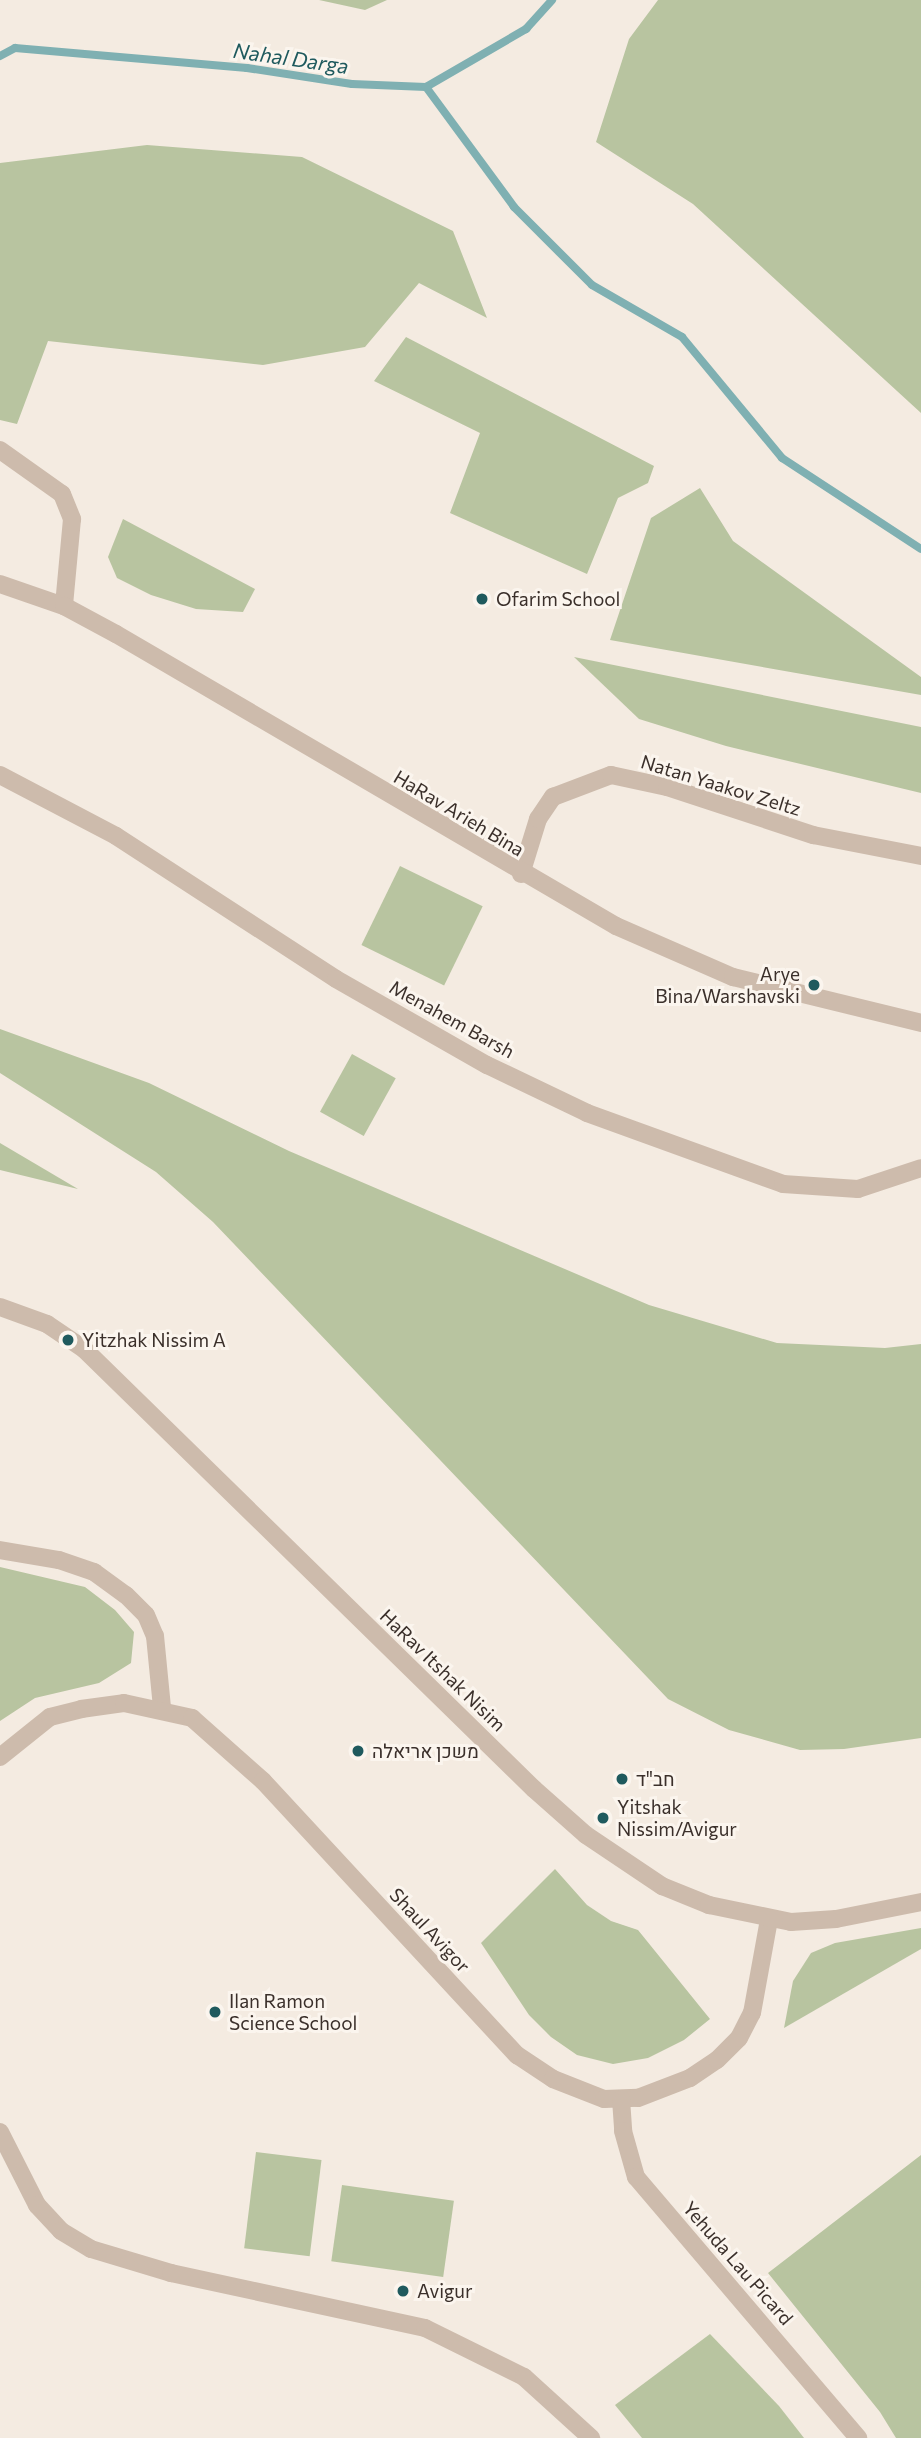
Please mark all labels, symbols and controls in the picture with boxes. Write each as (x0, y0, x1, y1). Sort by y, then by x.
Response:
water label: Nahal Darga (232, 37, 350, 79)
place label: Ofarim School (496, 588, 620, 610)
marker: Ofarim School (474, 591, 490, 607)
street label: Natan Yaakov Zeltz (638, 750, 804, 820)
street label: HaRav Arieh Bina (390, 765, 528, 861)
place label: Arye Bina/Warshavski (655, 963, 800, 1007)
street label: Menahem Barsh (386, 975, 518, 1063)
marker: Arye Bina/Warshavski (806, 977, 822, 993)
place label: Yitzhak Nissim A (82, 1329, 226, 1351)
marker: Yitzhak Nissim A (60, 1332, 76, 1348)
street label: HaRav Itshak Nisim (375, 1604, 511, 1736)
place label: משכן אריאלה (372, 1740, 479, 1762)
marker: משכן אריאלה (350, 1743, 366, 1759)
place label: חב"ד (636, 1768, 674, 1790)
marker: חב"ד (614, 1771, 630, 1787)
place label: Yitshak Nissim/Avigur (617, 1796, 737, 1840)
marker: Yitshak Nissim/Avigur (595, 1810, 611, 1826)
street label: Shaul Avigor (385, 1883, 475, 1977)
place label: Ilan Ramon Science School (229, 1990, 357, 2034)
marker: Ilan Ramon Science School (207, 2004, 223, 2020)
street label: Yehuda Lau Picard (678, 2197, 798, 2329)
place label: Avigur (417, 2280, 473, 2302)
marker: Avigur (395, 2283, 411, 2299)

